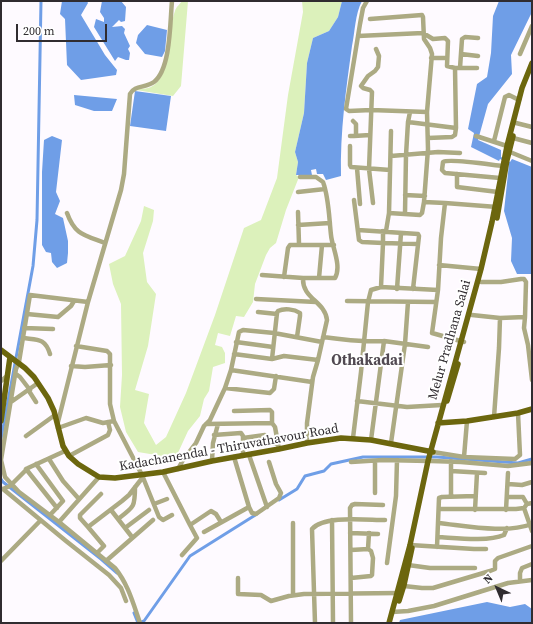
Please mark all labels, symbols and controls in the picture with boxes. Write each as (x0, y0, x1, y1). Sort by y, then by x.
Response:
scale bar (18, 16, 109, 42)
text: 200 m (23, 23, 55, 39)
street label: Melur Pradhana Salai (425, 278, 475, 402)
district label: Othakadai (331, 352, 403, 370)
street label: Kadachanendal - Thiruvathavour Road (118, 421, 340, 475)
north arrow (477, 568, 517, 608)
text: N (480, 571, 496, 587)

